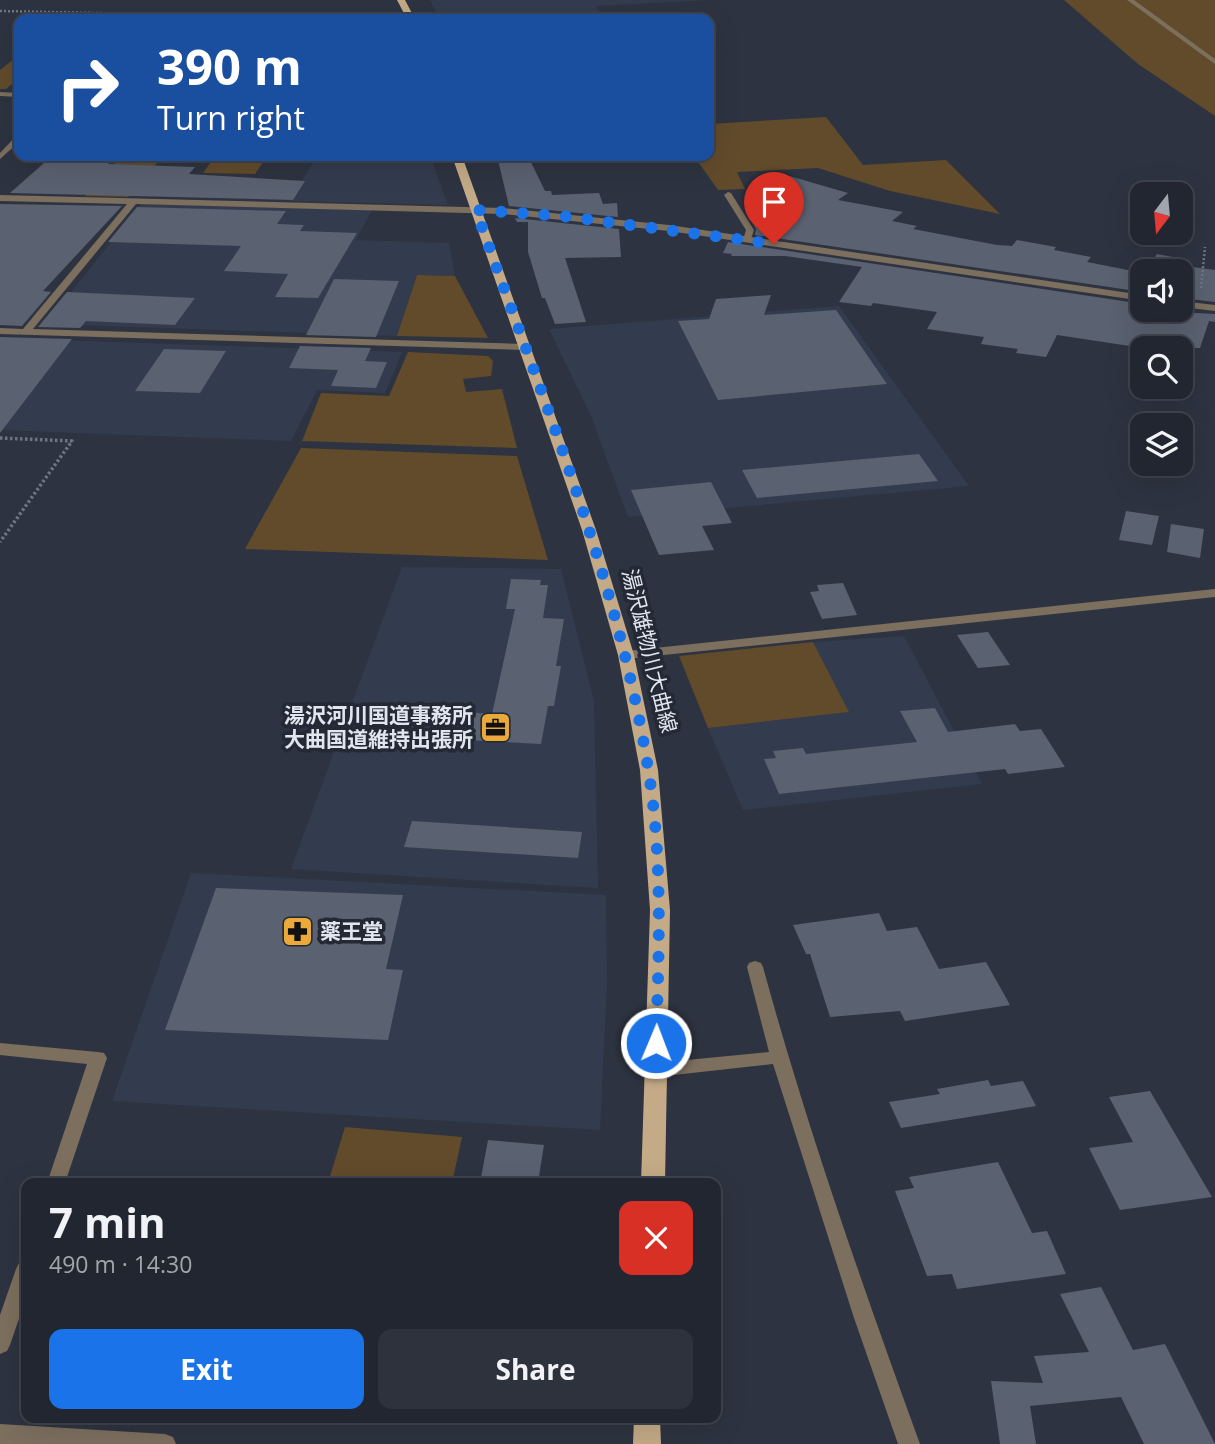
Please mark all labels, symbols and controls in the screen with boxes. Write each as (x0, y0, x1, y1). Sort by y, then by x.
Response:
text: 390 m (157, 33, 302, 99)
icon: right (42, 42, 133, 133)
text: Turn right (157, 96, 305, 139)
pin (744, 172, 804, 244)
north arrow (1130, 182, 1194, 245)
map controls (1130, 182, 1193, 476)
icon: arrive (755, 183, 793, 221)
button: sound (1130, 259, 1193, 322)
button: search (1130, 336, 1193, 399)
button: layers (1130, 413, 1193, 476)
street label: 湯沢雄物川大曲線 (616, 566, 684, 736)
place label: 湯沢河川国道事務所 大曲国道維持出張所 (284, 701, 473, 753)
office icon: 湯沢河川国道事務所 大曲国道維持出張所 (479, 711, 513, 745)
pharmacy icon: 薬王堂 (280, 915, 314, 949)
place label: 薬王堂 (320, 917, 383, 945)
position arrow (619, 1006, 693, 1080)
text: 7 min (49, 1193, 166, 1250)
button: close (619, 1201, 693, 1275)
text: 490 m · 14:30 (49, 1248, 192, 1280)
button: Exit (49, 1329, 364, 1409)
button: Share (378, 1329, 693, 1409)

